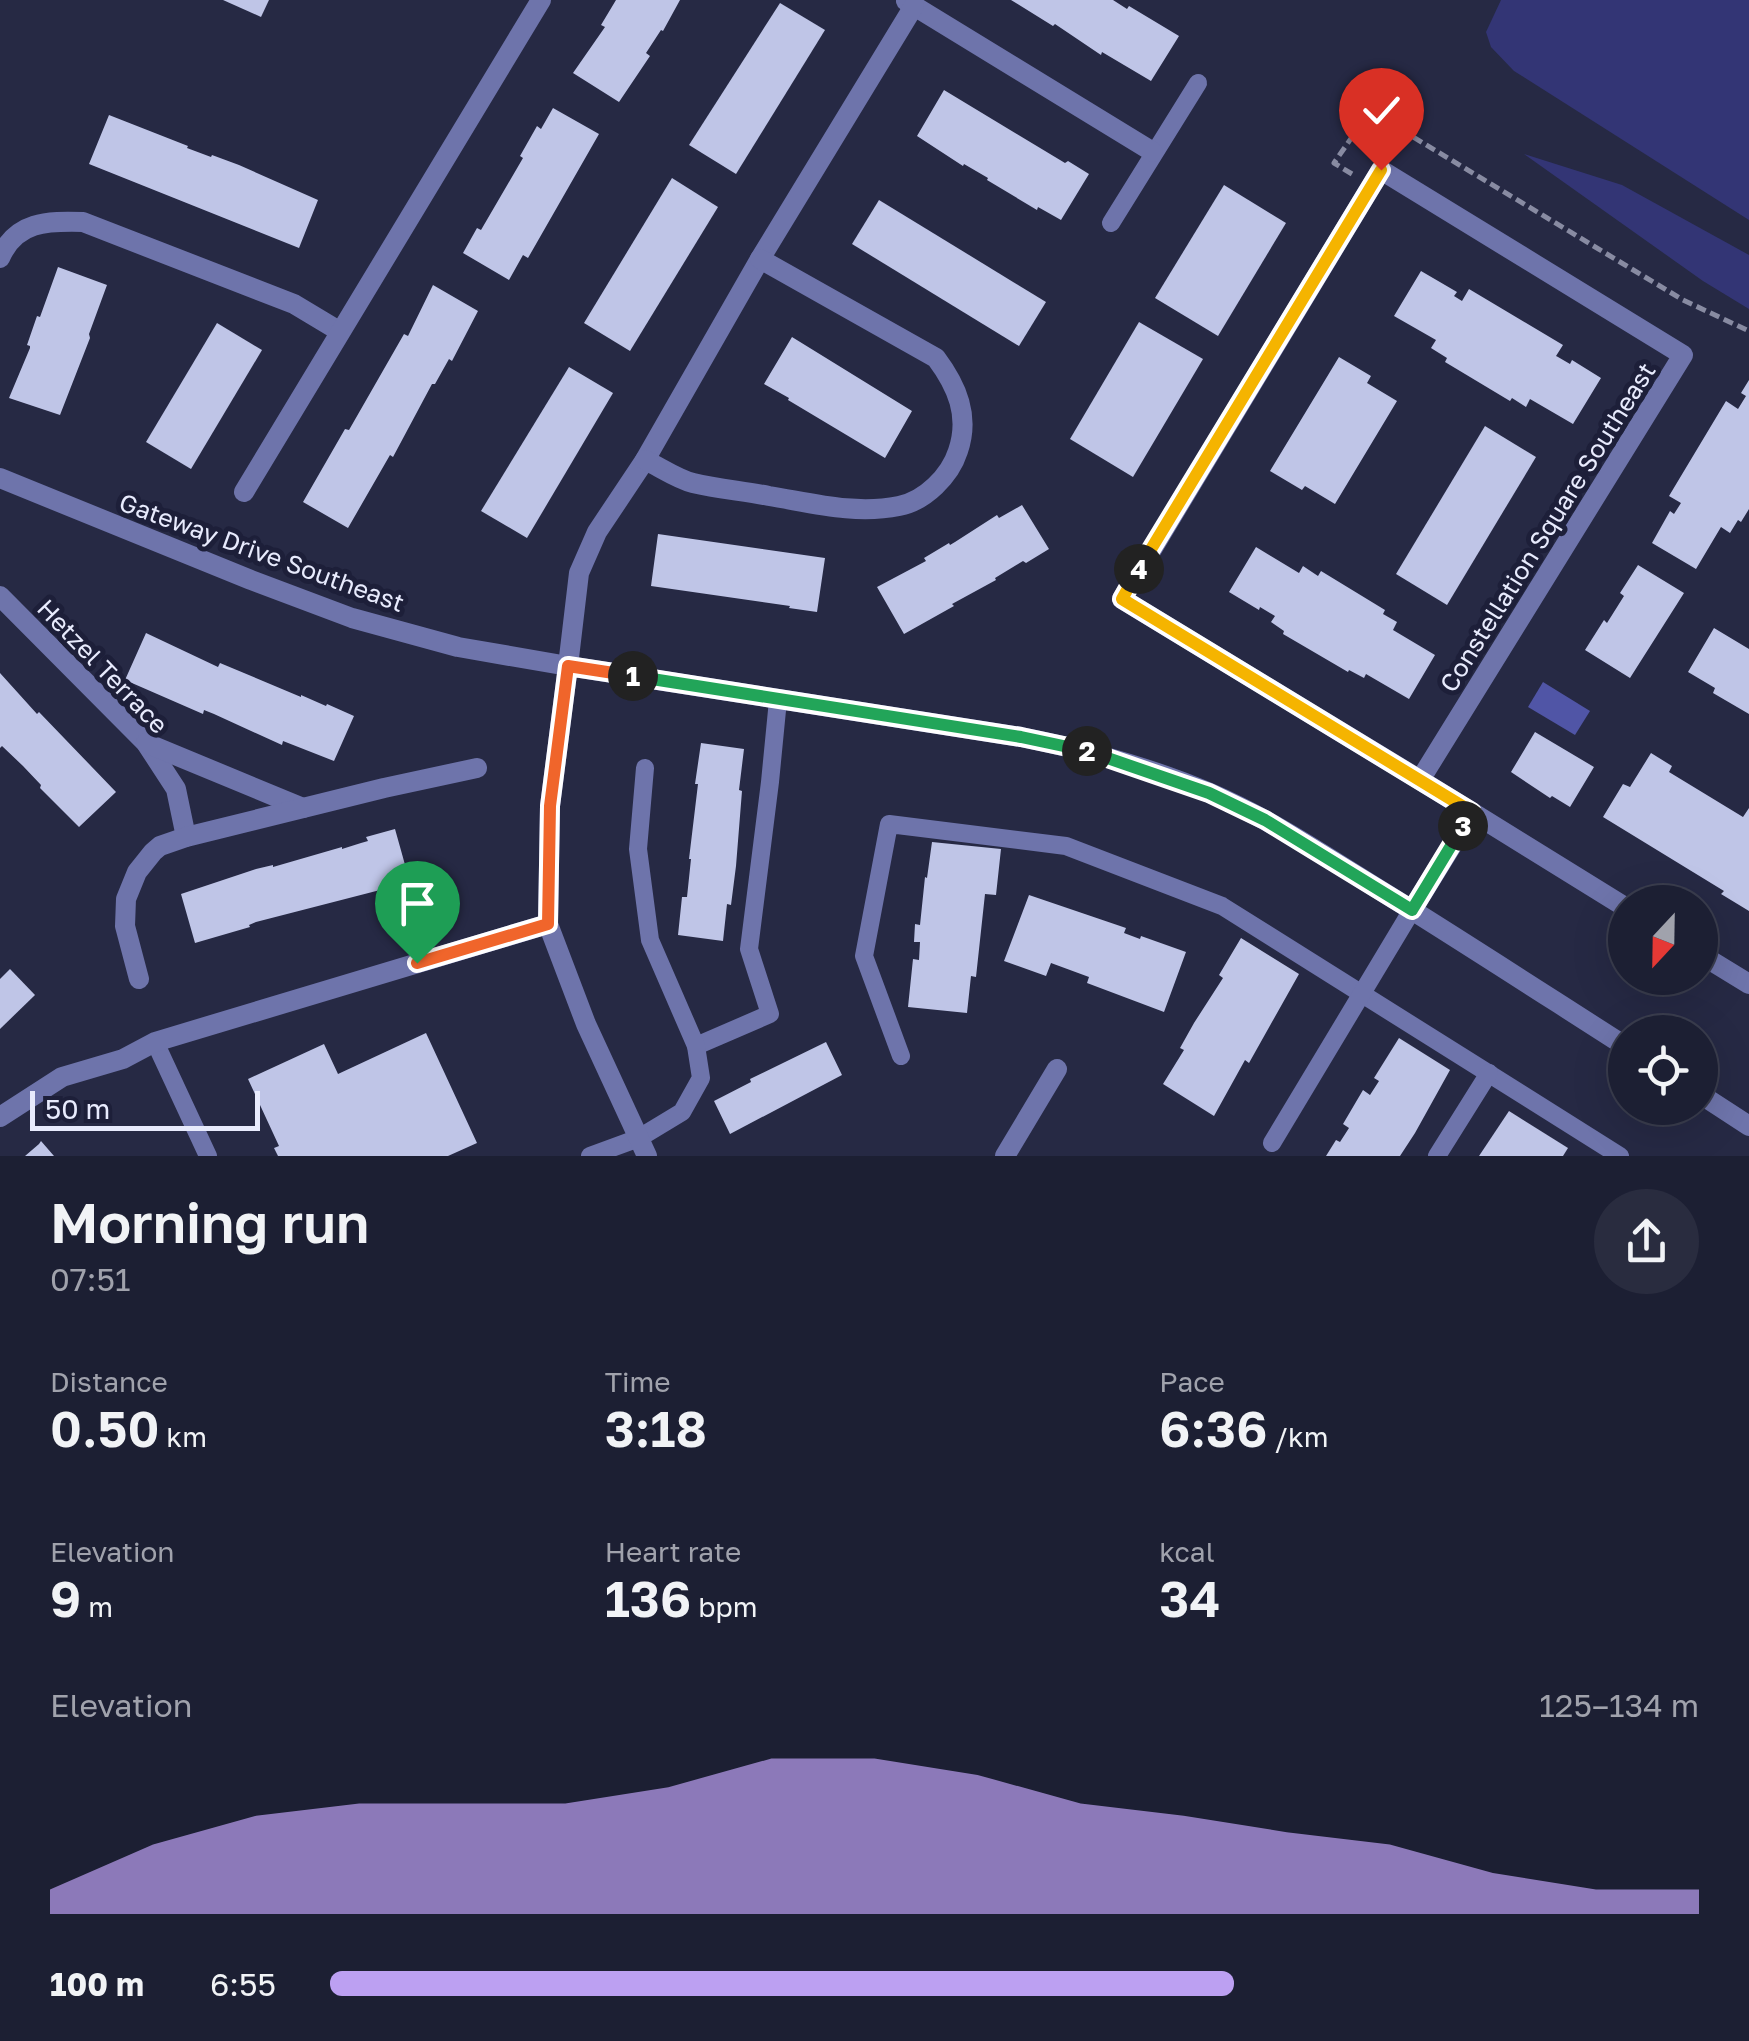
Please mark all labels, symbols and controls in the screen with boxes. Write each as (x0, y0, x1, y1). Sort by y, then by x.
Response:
pin (1339, 68, 1424, 171)
icon: check (1354, 83, 1409, 138)
street label: Constellation Square Southeast (1432, 357, 1662, 697)
street label: Gateway Drive Southeast (115, 486, 409, 618)
pin: 4 (1114, 544, 1164, 594)
text: 4 (1130, 552, 1148, 585)
street label: Hetzel Terrace (31, 592, 175, 740)
pin: 1 (608, 651, 658, 701)
text: 1 (626, 659, 640, 692)
pin: 2 (1062, 726, 1112, 776)
text: 2 (1078, 734, 1096, 767)
pin: 3 (1438, 801, 1488, 851)
text: 3 (1454, 809, 1472, 842)
pin (375, 861, 460, 964)
icon: arrive (390, 876, 445, 931)
north arrow (1608, 885, 1718, 995)
map controls (1608, 885, 1718, 1125)
button: locate (1608, 1015, 1718, 1125)
scale bar (30, 1086, 260, 1130)
text: 50 m (45, 1092, 110, 1125)
text: Morning run (50, 1189, 369, 1255)
button: share (1594, 1189, 1699, 1294)
text: 07:51 (50, 1260, 130, 1298)
text: Distance (50, 1365, 168, 1398)
text: Time (605, 1365, 671, 1398)
text: Pace (1159, 1365, 1225, 1398)
text: 0.50 (50, 1398, 159, 1458)
text: 3:18 (605, 1398, 707, 1458)
text: 6:36 (1159, 1398, 1267, 1458)
text: km (159, 1420, 207, 1453)
text: /km (1267, 1420, 1328, 1453)
text: Elevation (50, 1535, 175, 1568)
text: Heart rate (605, 1535, 741, 1568)
text: kcal (1159, 1535, 1215, 1568)
text: 9 (50, 1568, 81, 1628)
text: 136 (605, 1568, 691, 1628)
text: 34 (1159, 1568, 1221, 1628)
text: m (81, 1590, 113, 1623)
text: bpm (691, 1590, 758, 1623)
text: Elevation (50, 1686, 192, 1724)
text: 125–134 m (1539, 1686, 1699, 1724)
text: 100 m (50, 1965, 144, 2003)
text: 6:55 (210, 1965, 276, 2003)

